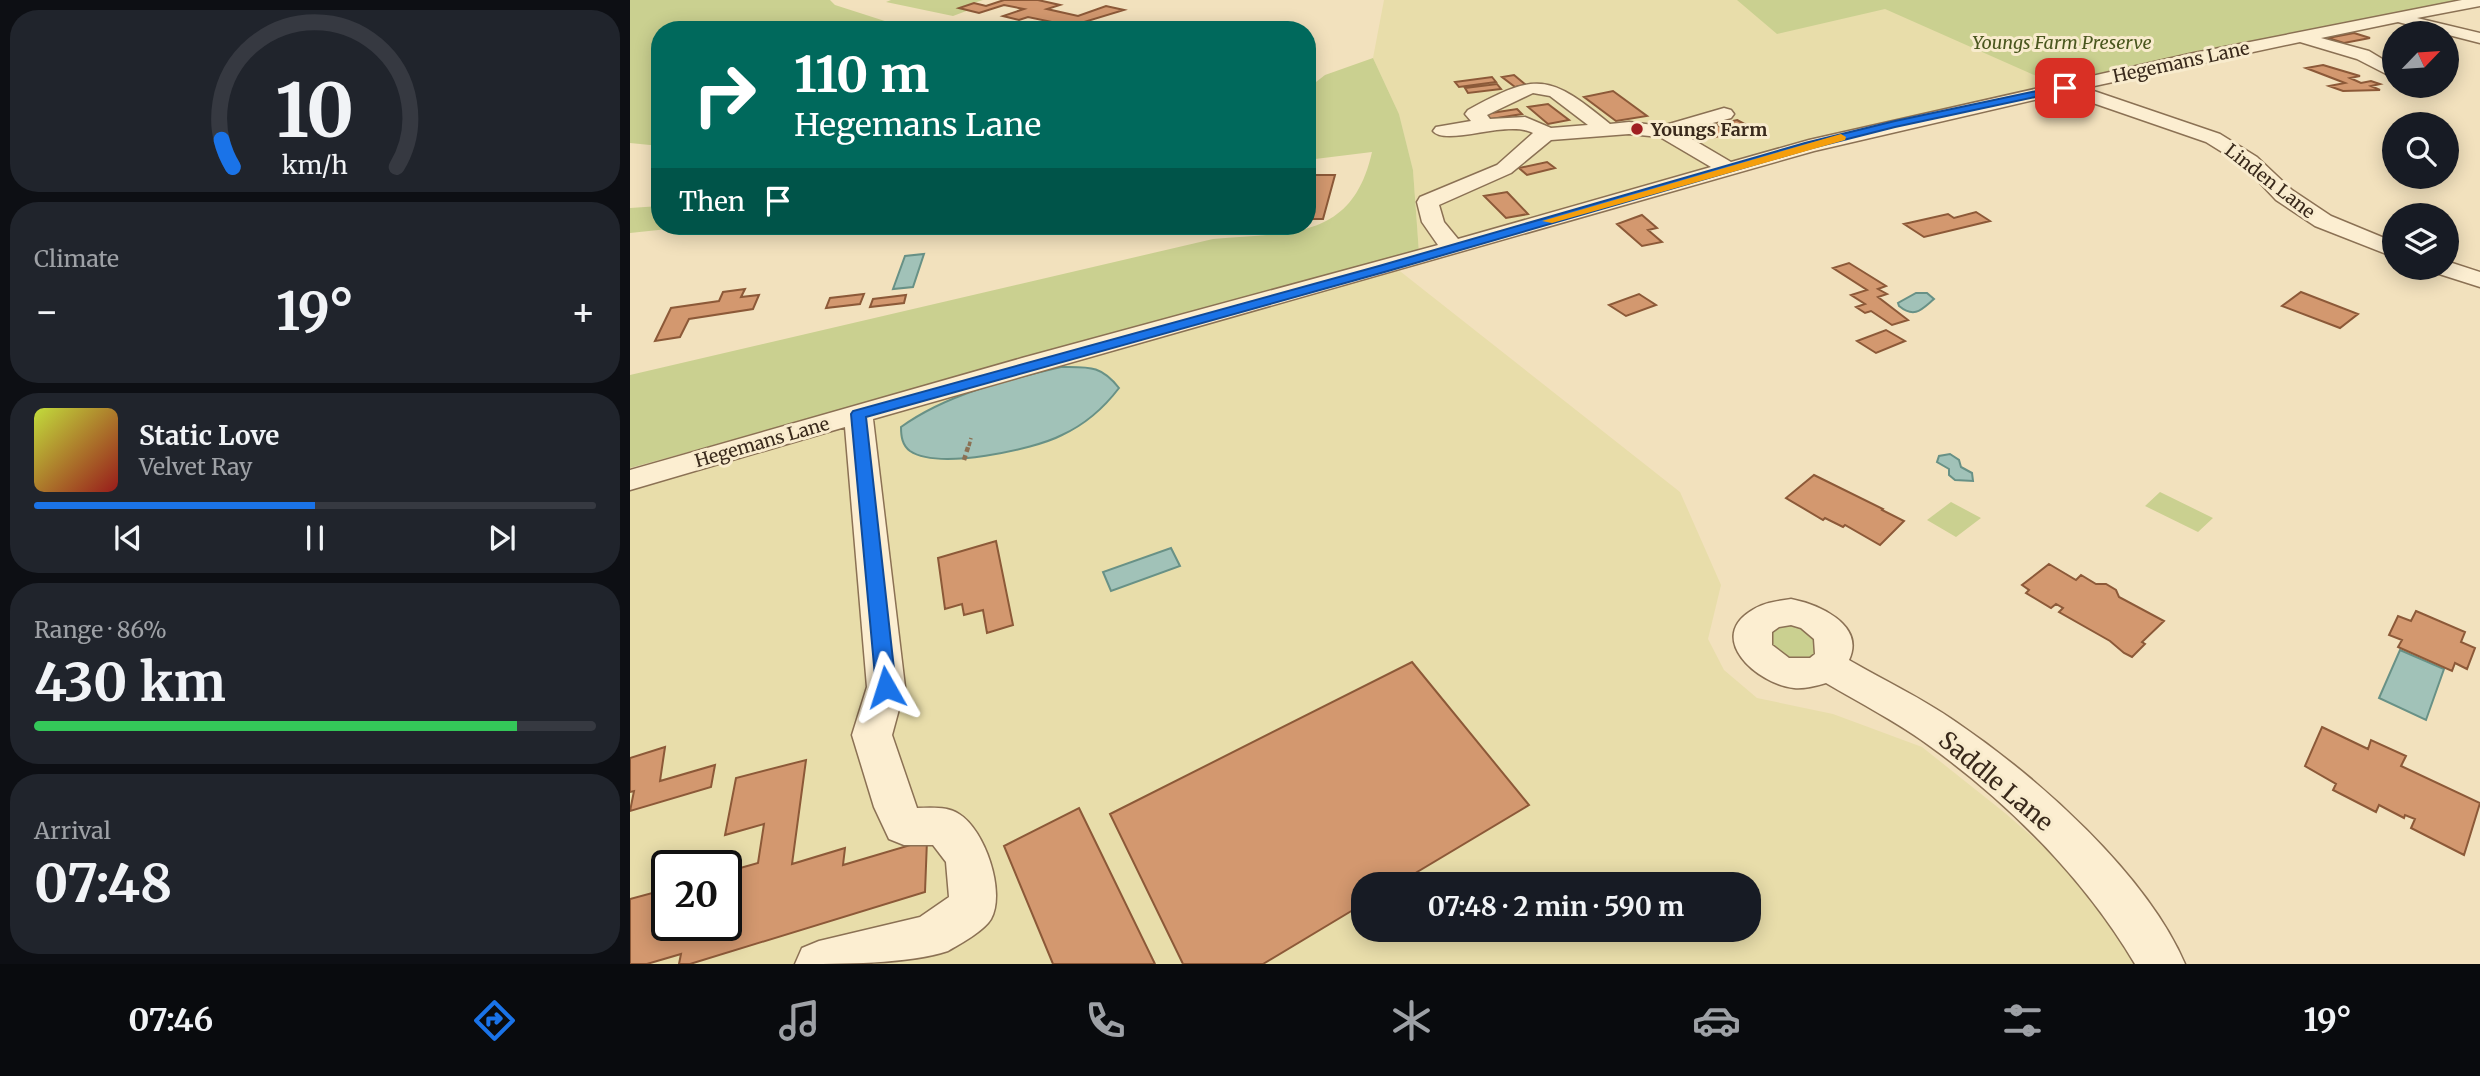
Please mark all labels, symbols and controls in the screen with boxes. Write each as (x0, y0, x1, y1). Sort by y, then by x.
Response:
north arrow (2382, 21, 2459, 98)
map controls (2382, 21, 2459, 280)
park label: Youngs Farm Preserve (1972, 31, 2152, 54)
street label: Hegemans Lane (2111, 36, 2251, 88)
text: 110 m (794, 44, 929, 105)
icon: right (679, 49, 770, 140)
pin (2035, 58, 2095, 118)
text: 10 (276, 65, 354, 157)
icon: arrive (2046, 69, 2084, 107)
text: Hegemans Lane (794, 105, 1041, 145)
button: search (2382, 112, 2459, 189)
place label: Youngs Farm (1650, 118, 1767, 141)
marker: Youngs Farm (1629, 121, 1645, 137)
street label: Linden Lane (2220, 139, 2320, 223)
text: km/h (282, 149, 348, 181)
icon: arrive (759, 182, 797, 220)
text: Then (679, 185, 745, 218)
button: layers (2382, 203, 2459, 280)
text: Climate (34, 244, 119, 273)
text: 19° (276, 279, 354, 344)
text: − (34, 288, 59, 335)
text: + (571, 288, 596, 335)
street label: Hegemans Lane (692, 412, 832, 472)
text: Static Love (139, 419, 279, 452)
text: Velvet Ray (139, 452, 252, 481)
icon: previous (109, 519, 147, 557)
icon: pause (296, 519, 334, 557)
icon: next (483, 519, 521, 557)
text: Range · 86% (34, 615, 167, 644)
text: 430 km (34, 650, 226, 715)
position arrow (849, 650, 923, 724)
street label: Saddle Lane (1933, 724, 2059, 838)
text: Arrival (34, 816, 111, 845)
speed limit sign: 20 (651, 850, 742, 941)
text: 07:48 (34, 851, 172, 916)
text: 07:48 · 2 min · 590 m (1428, 890, 1684, 923)
icon: directions (470, 996, 519, 1045)
icon: music (775, 996, 824, 1045)
icon: phone (1081, 996, 1130, 1045)
icon: climate (1387, 996, 1436, 1045)
icon: car (1692, 996, 1741, 1045)
icon: filters (1998, 996, 2047, 1045)
text: 07:46 (128, 1000, 213, 1040)
text: 19° (2304, 1000, 2352, 1040)

